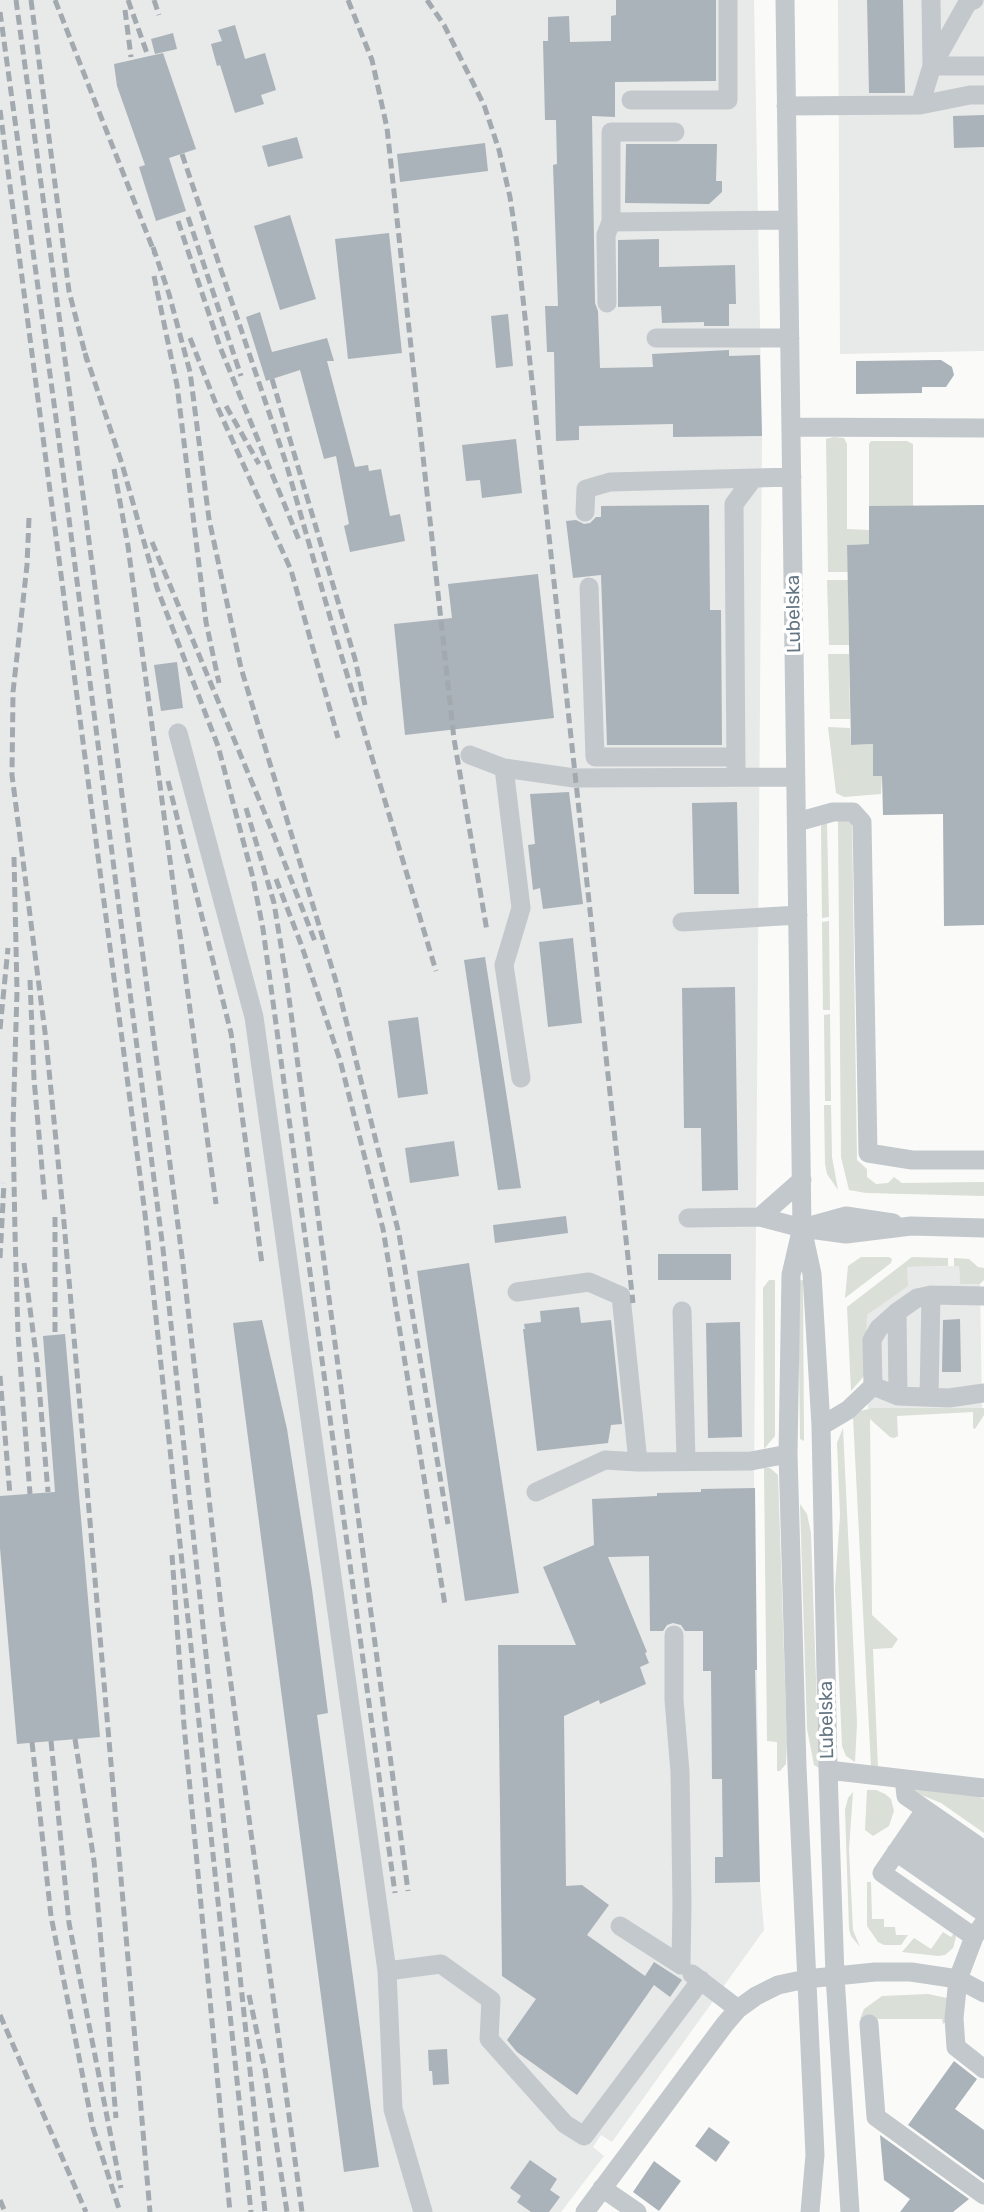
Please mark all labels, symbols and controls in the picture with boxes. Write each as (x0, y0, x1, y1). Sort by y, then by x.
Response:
street label: Lubelska (782, 575, 806, 653)
street label: Lubelska (815, 1681, 839, 1759)

